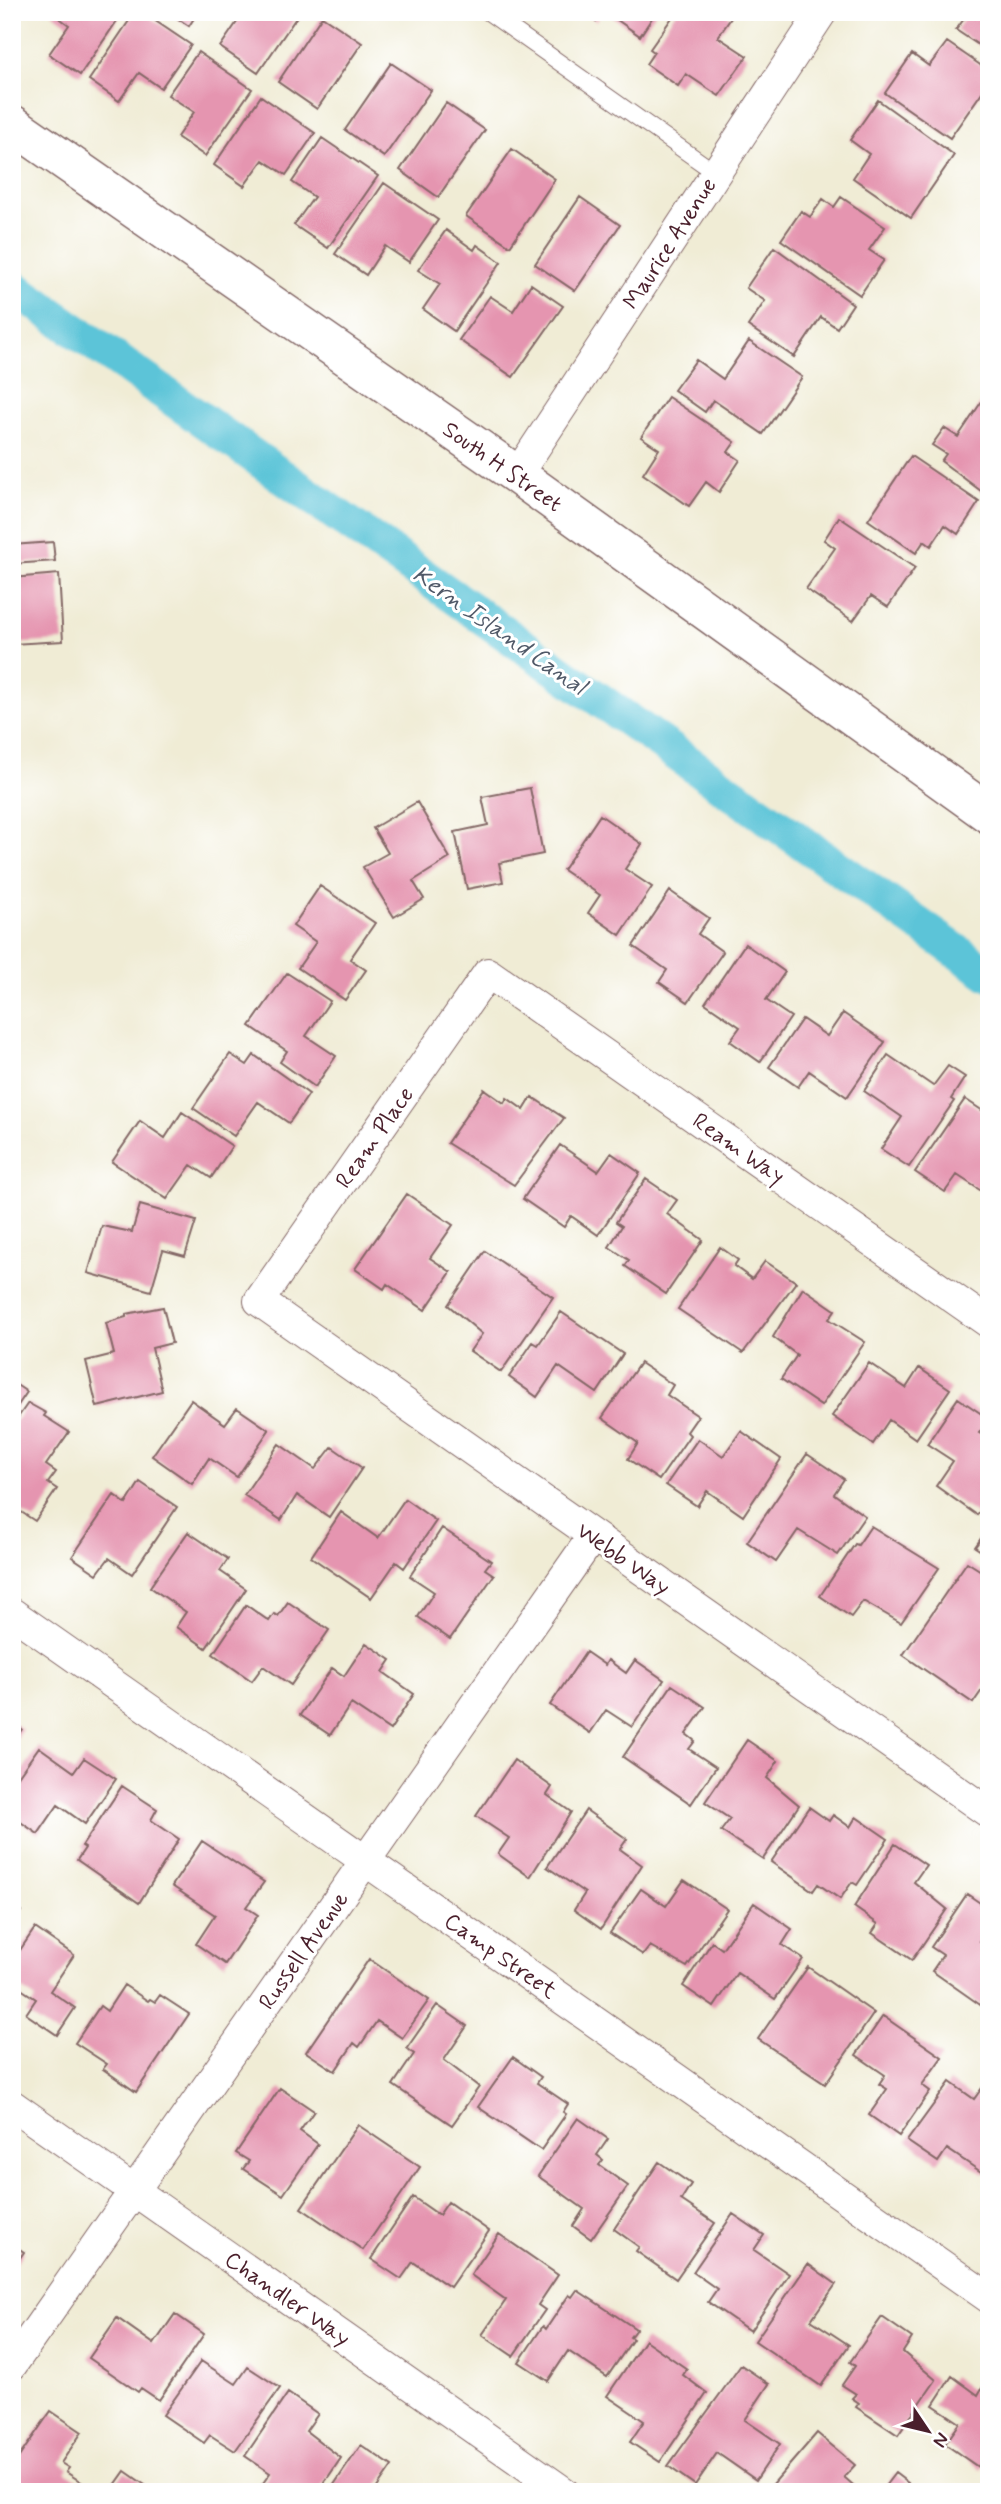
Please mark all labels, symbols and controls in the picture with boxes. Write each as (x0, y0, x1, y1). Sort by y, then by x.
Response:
street label: Maurice Avenue (617, 172, 724, 316)
street label: South H Street (436, 415, 568, 520)
water label: Kern Island Canal (406, 560, 594, 704)
street label: Ream Place (330, 1081, 422, 1195)
street label: Ream Way (686, 1107, 790, 1192)
street label: Webb Way (570, 1516, 676, 1603)
street label: Russell Avenue (253, 1886, 357, 2016)
street label: Camp Street (437, 1907, 563, 2007)
street label: Chandler Way (218, 2245, 356, 2354)
north arrow (892, 2396, 962, 2466)
text: N (927, 2428, 955, 2452)

